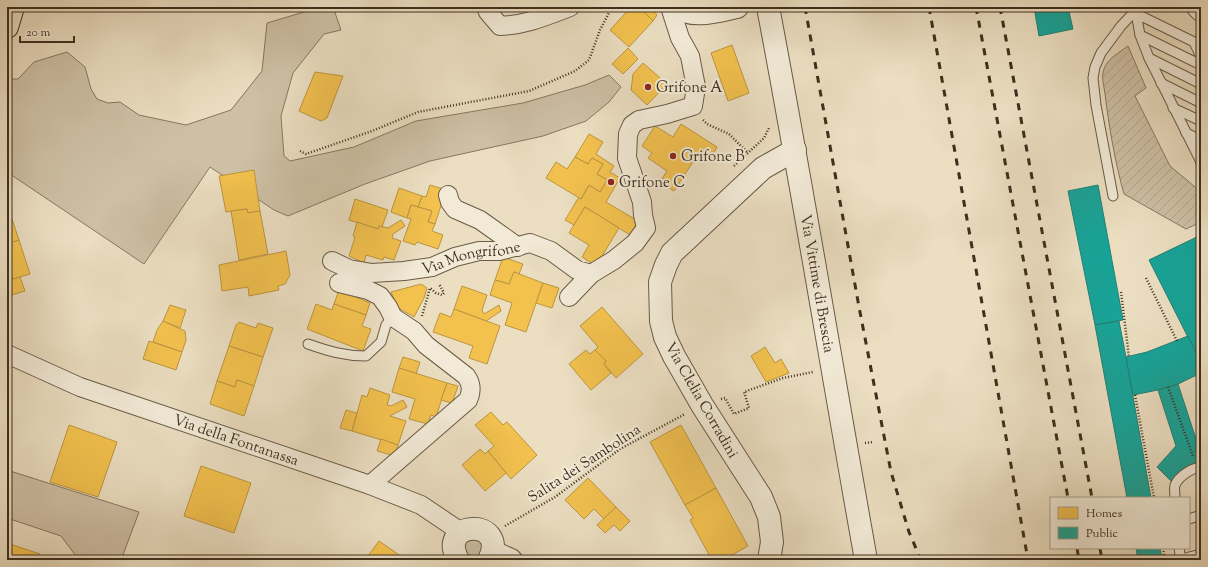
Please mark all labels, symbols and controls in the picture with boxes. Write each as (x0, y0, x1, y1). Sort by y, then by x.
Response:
scale bar (20, 18, 74, 44)
text: 20 m (26, 24, 51, 42)
place label: Grifone A (656, 78, 722, 99)
marker: Grifone A (643, 82, 653, 92)
place label: Grifone B (681, 147, 745, 168)
marker: Grifone B (668, 151, 678, 161)
place label: Grifone C (619, 173, 685, 194)
marker: Grifone C (606, 177, 616, 187)
street label: Via Vittime di Brescia (794, 213, 839, 355)
street label: Via Mongrifone (420, 237, 523, 280)
street label: Via Clelia Corradini (659, 339, 743, 463)
street label: Via della Fontanassa (170, 410, 301, 472)
street label: Salita dei Sambolina (524, 420, 646, 509)
legend (1050, 497, 1190, 549)
text: Homes (1086, 505, 1122, 523)
text: Public (1086, 525, 1119, 543)

